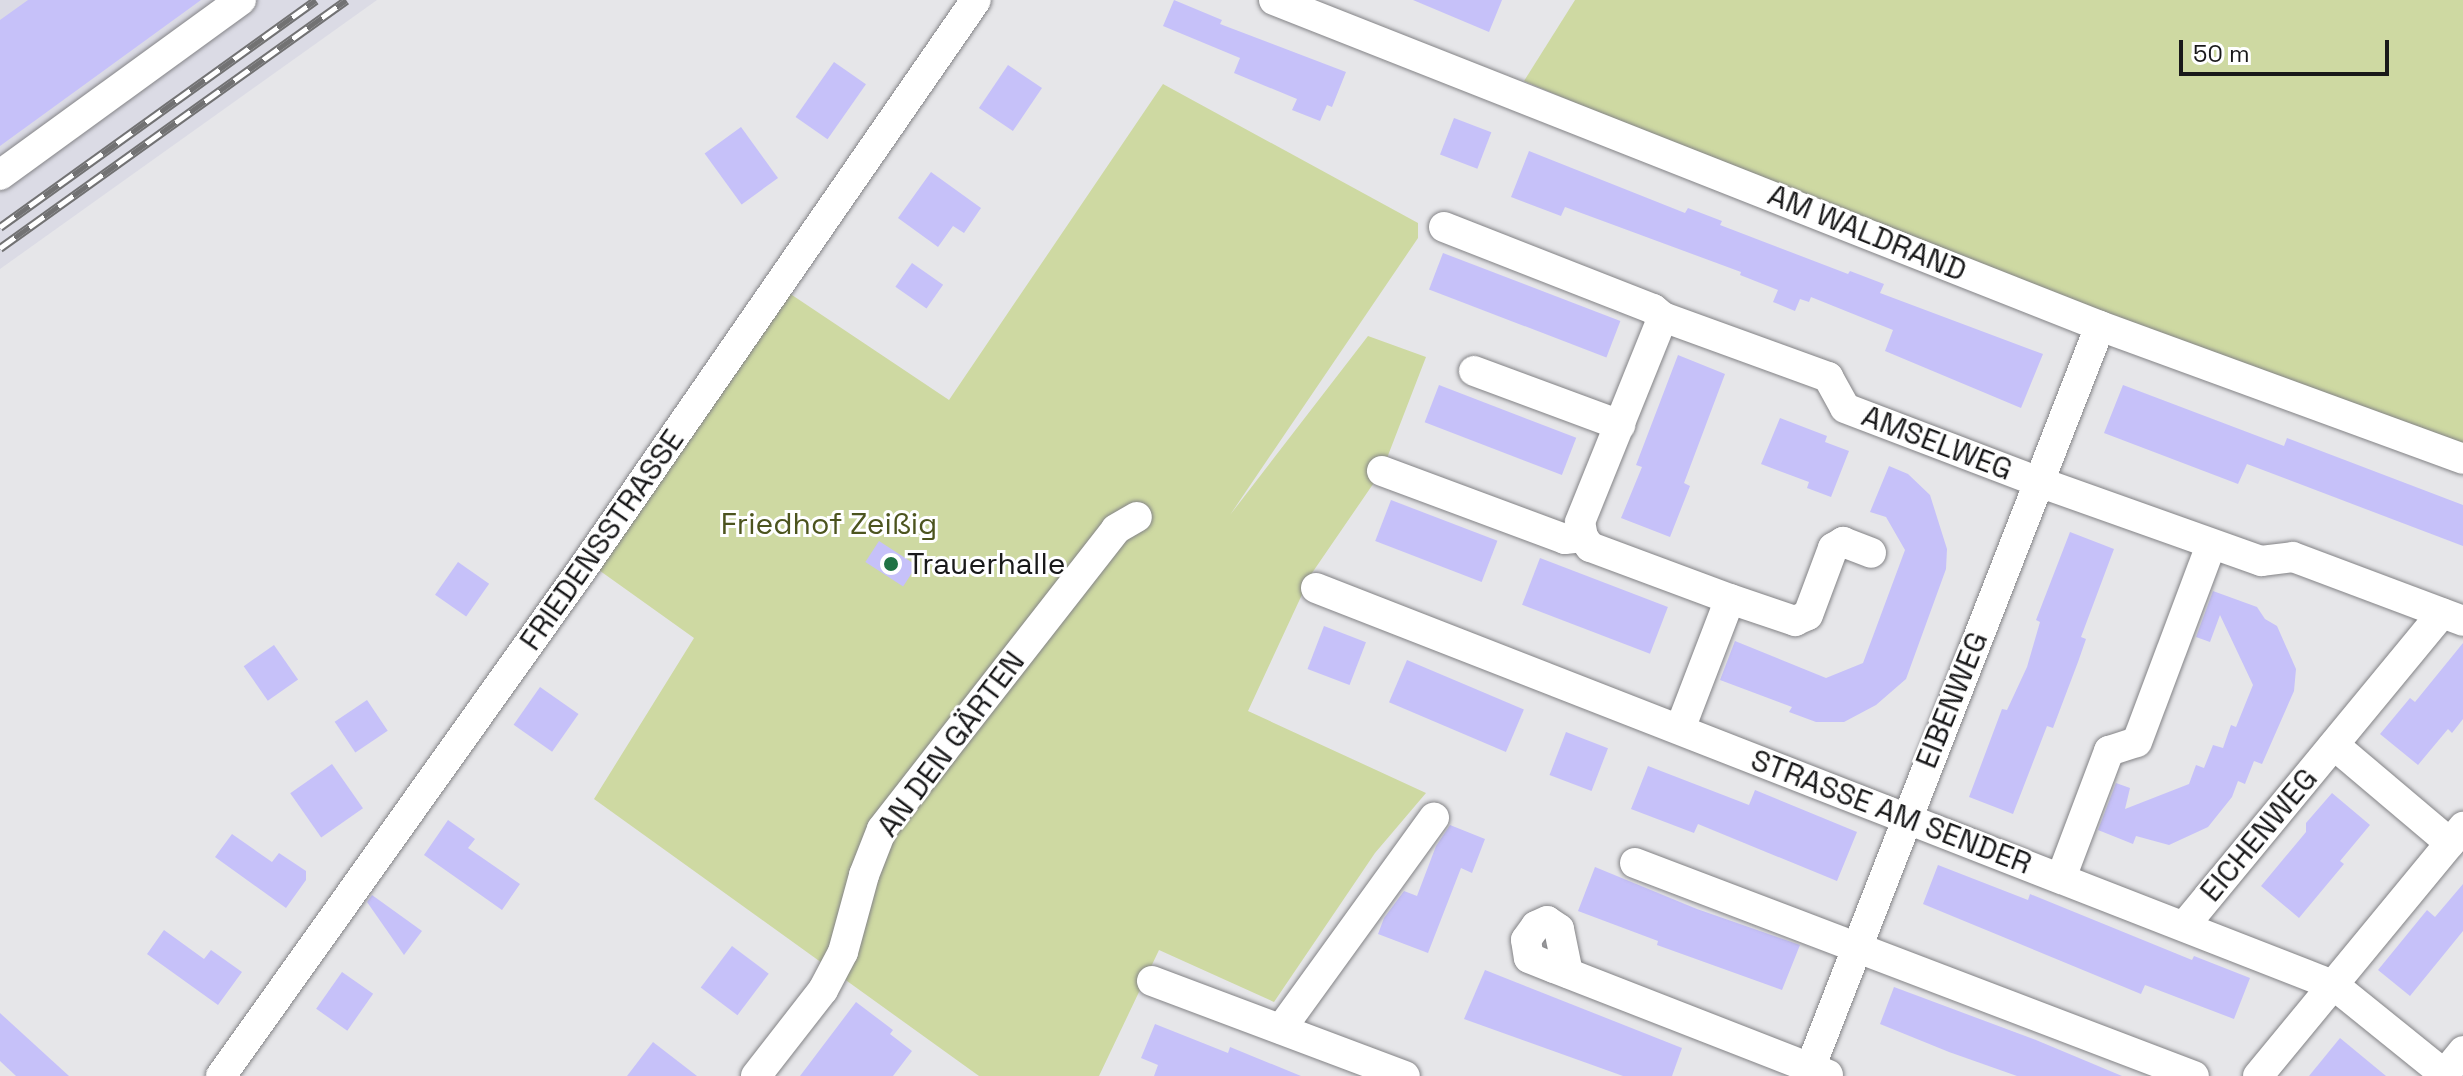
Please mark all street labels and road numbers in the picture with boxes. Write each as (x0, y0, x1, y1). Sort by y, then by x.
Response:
street label: AM WALDRAND (1763, 177, 1971, 289)
street label: AMSELWEG (1857, 398, 2017, 488)
street label: FRIEDENSSTRASSE (512, 423, 692, 657)
street label: EIBENWEG (1908, 627, 1996, 773)
street label: AN DEN GÄRTEN (870, 644, 1032, 844)
street label: STRASSE AM SENDER (1746, 742, 2036, 882)
street label: EICHENWEG (2193, 761, 2325, 909)

